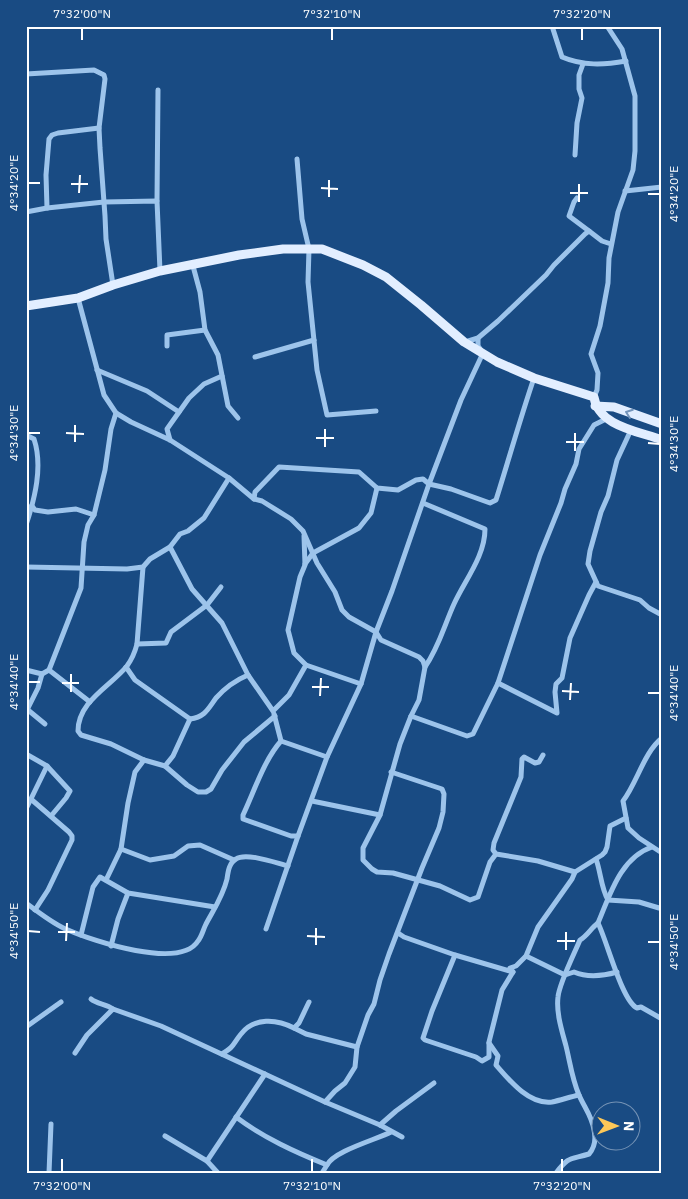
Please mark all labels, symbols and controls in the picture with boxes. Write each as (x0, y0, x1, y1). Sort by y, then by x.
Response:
text: 7°32'00"N (53, 6, 111, 21)
text: 7°32'10"N (303, 6, 361, 21)
text: 7°32'20"N (553, 6, 611, 21)
text: 4°34'20"E (6, 155, 21, 211)
text: 4°34'20"E (666, 166, 681, 222)
text: 4°34'30"E (6, 405, 21, 461)
one-way arrow (625, 408, 634, 419)
text: 4°34'30"E (666, 416, 681, 472)
text: 4°34'40"E (6, 654, 21, 710)
text: 4°34'40"E (666, 665, 681, 721)
text: 4°34'50"E (6, 903, 21, 959)
text: 4°34'50"E (666, 914, 681, 970)
north arrow (590, 1102, 640, 1152)
text: N (620, 1121, 638, 1131)
text: 7°32'00"N (33, 1178, 91, 1193)
text: 7°32'10"N (283, 1178, 341, 1193)
text: 7°32'20"N (533, 1178, 591, 1193)

